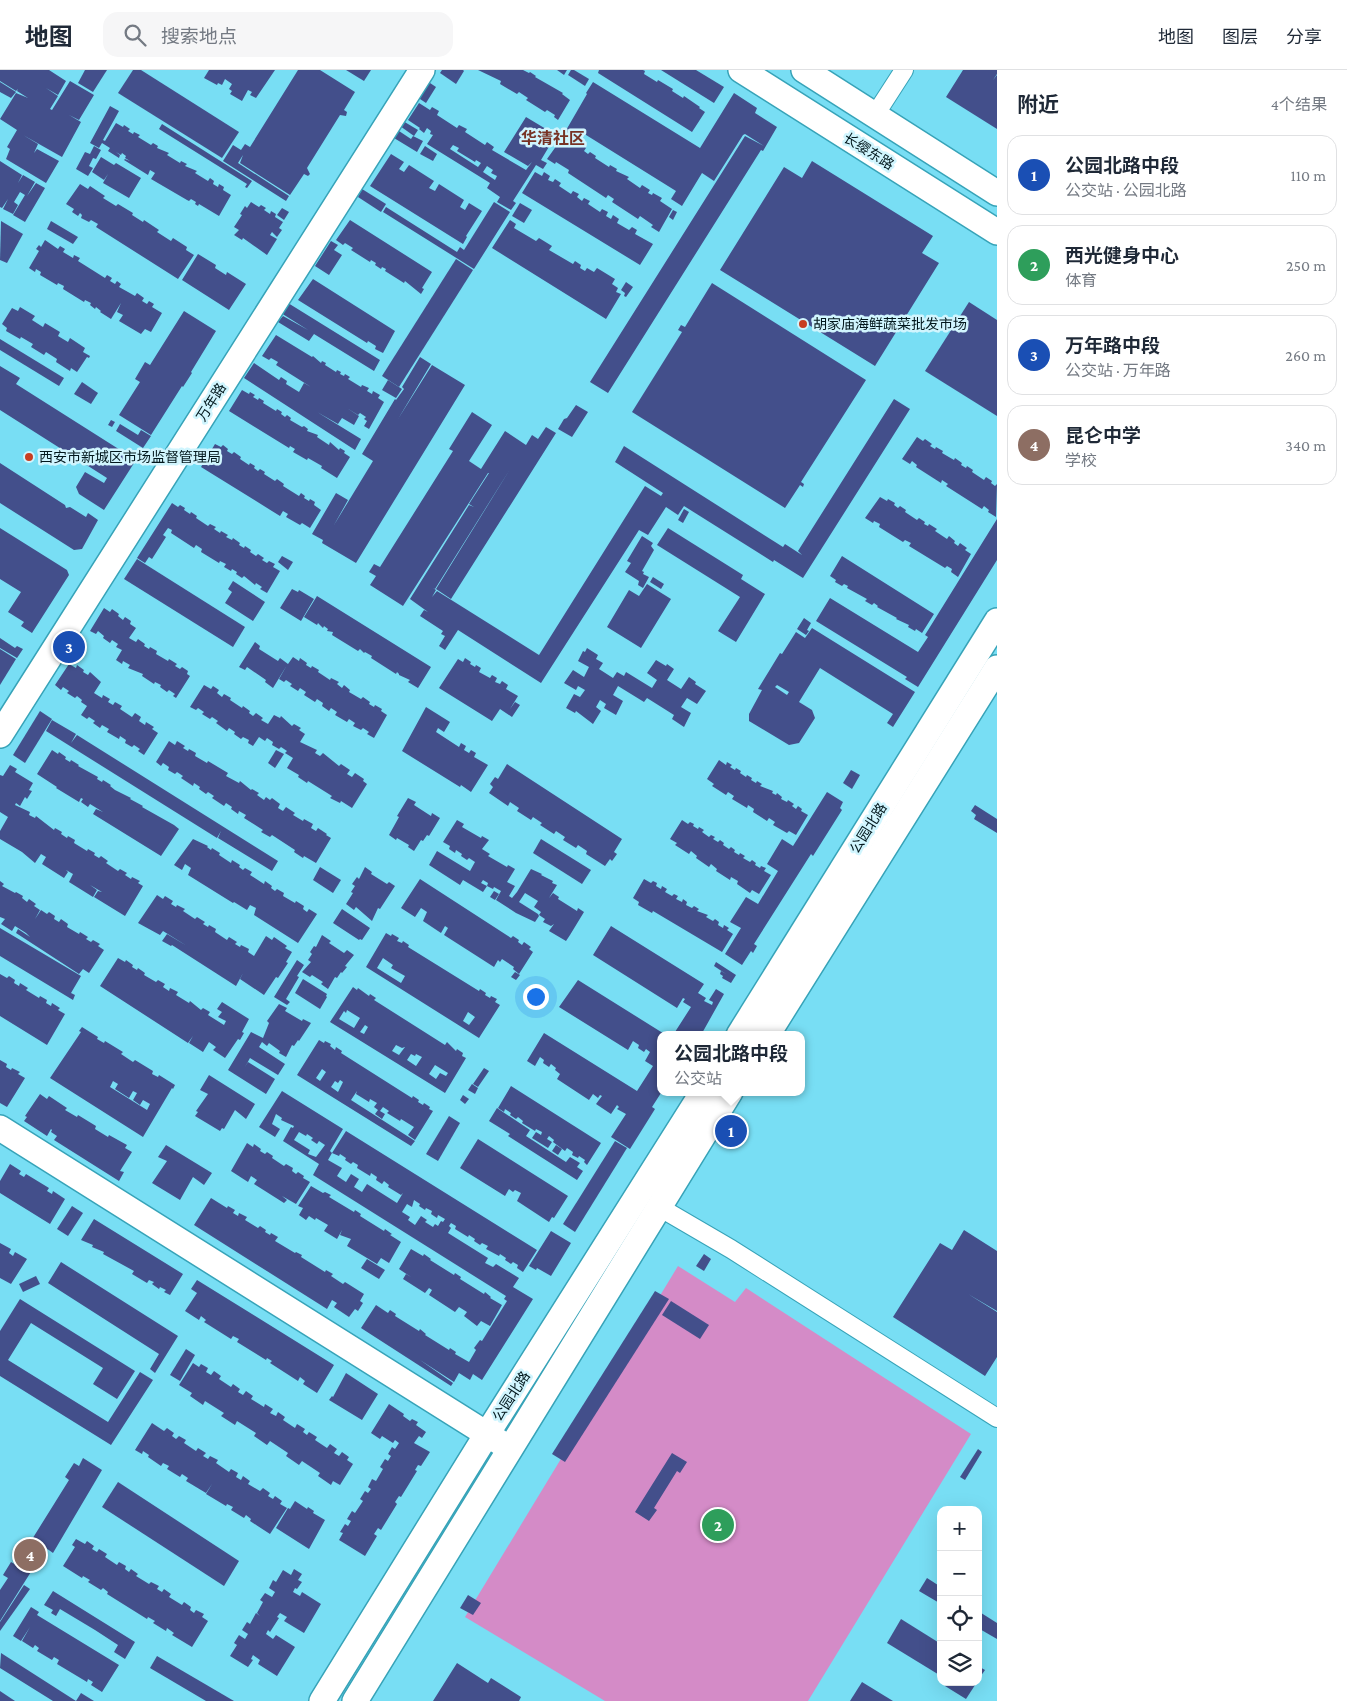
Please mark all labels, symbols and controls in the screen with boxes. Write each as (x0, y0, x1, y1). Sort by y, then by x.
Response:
search box (103, 12, 453, 57)
icon: search (121, 21, 149, 49)
text: 地图 (25, 23, 73, 50)
text: 搜索地点 (161, 26, 237, 47)
text: 地图 (1158, 27, 1194, 47)
text: 图层 (1222, 27, 1258, 47)
text: 分享 (1286, 27, 1322, 47)
text: 附近 (1017, 93, 1059, 117)
text: 4个结果 (1271, 96, 1327, 113)
district label: 华清社区 (521, 129, 585, 147)
street label: 长缨东路 (841, 129, 897, 173)
text: 公园北路中段 (1065, 155, 1179, 176)
text: 1 (1031, 167, 1037, 184)
text: 110 m (1290, 167, 1326, 184)
text: 公交站 · 公园北路 (1065, 182, 1187, 199)
text: 西光健身中心 (1065, 245, 1179, 266)
text: 2 (1030, 257, 1038, 274)
text: 250 m (1286, 257, 1326, 274)
text: 体育 (1065, 272, 1097, 289)
place label: 胡家庙海鲜蔬菜批发市场 (813, 316, 967, 332)
marker: 胡家庙海鲜蔬菜批发市场 (797, 318, 809, 330)
text: 万年路中段 (1065, 335, 1160, 356)
text: 3 (1030, 347, 1038, 364)
text: 260 m (1285, 347, 1326, 364)
text: 公交站 · 万年路 (1065, 362, 1171, 379)
street label: 万年路 (193, 380, 229, 424)
text: 昆仑中学 (1065, 425, 1141, 446)
text: 4 (1030, 437, 1038, 454)
text: 340 m (1285, 437, 1326, 454)
place label: 西安市新城区市场监督管理局 (39, 449, 221, 465)
marker: 西安市新城区市场监督管理局 (23, 451, 35, 463)
text: 学校 (1065, 452, 1097, 469)
pin: 3 (53, 628, 85, 666)
street label: 公园北路 (846, 800, 890, 856)
your location (523, 984, 549, 1010)
popup (657, 1031, 805, 1096)
text: 公园北路中段 (674, 1043, 788, 1064)
text: 公交站 (674, 1070, 722, 1087)
pin: 1 (715, 1112, 747, 1150)
street label: 公园北路 (489, 1368, 533, 1424)
pin: 2 (702, 1506, 734, 1544)
map controls (937, 1506, 982, 1686)
button: + (937, 1506, 982, 1551)
pin: 4 (14, 1536, 46, 1574)
button: − (937, 1551, 982, 1596)
button: locate (937, 1596, 982, 1641)
button: layers (937, 1641, 982, 1686)

